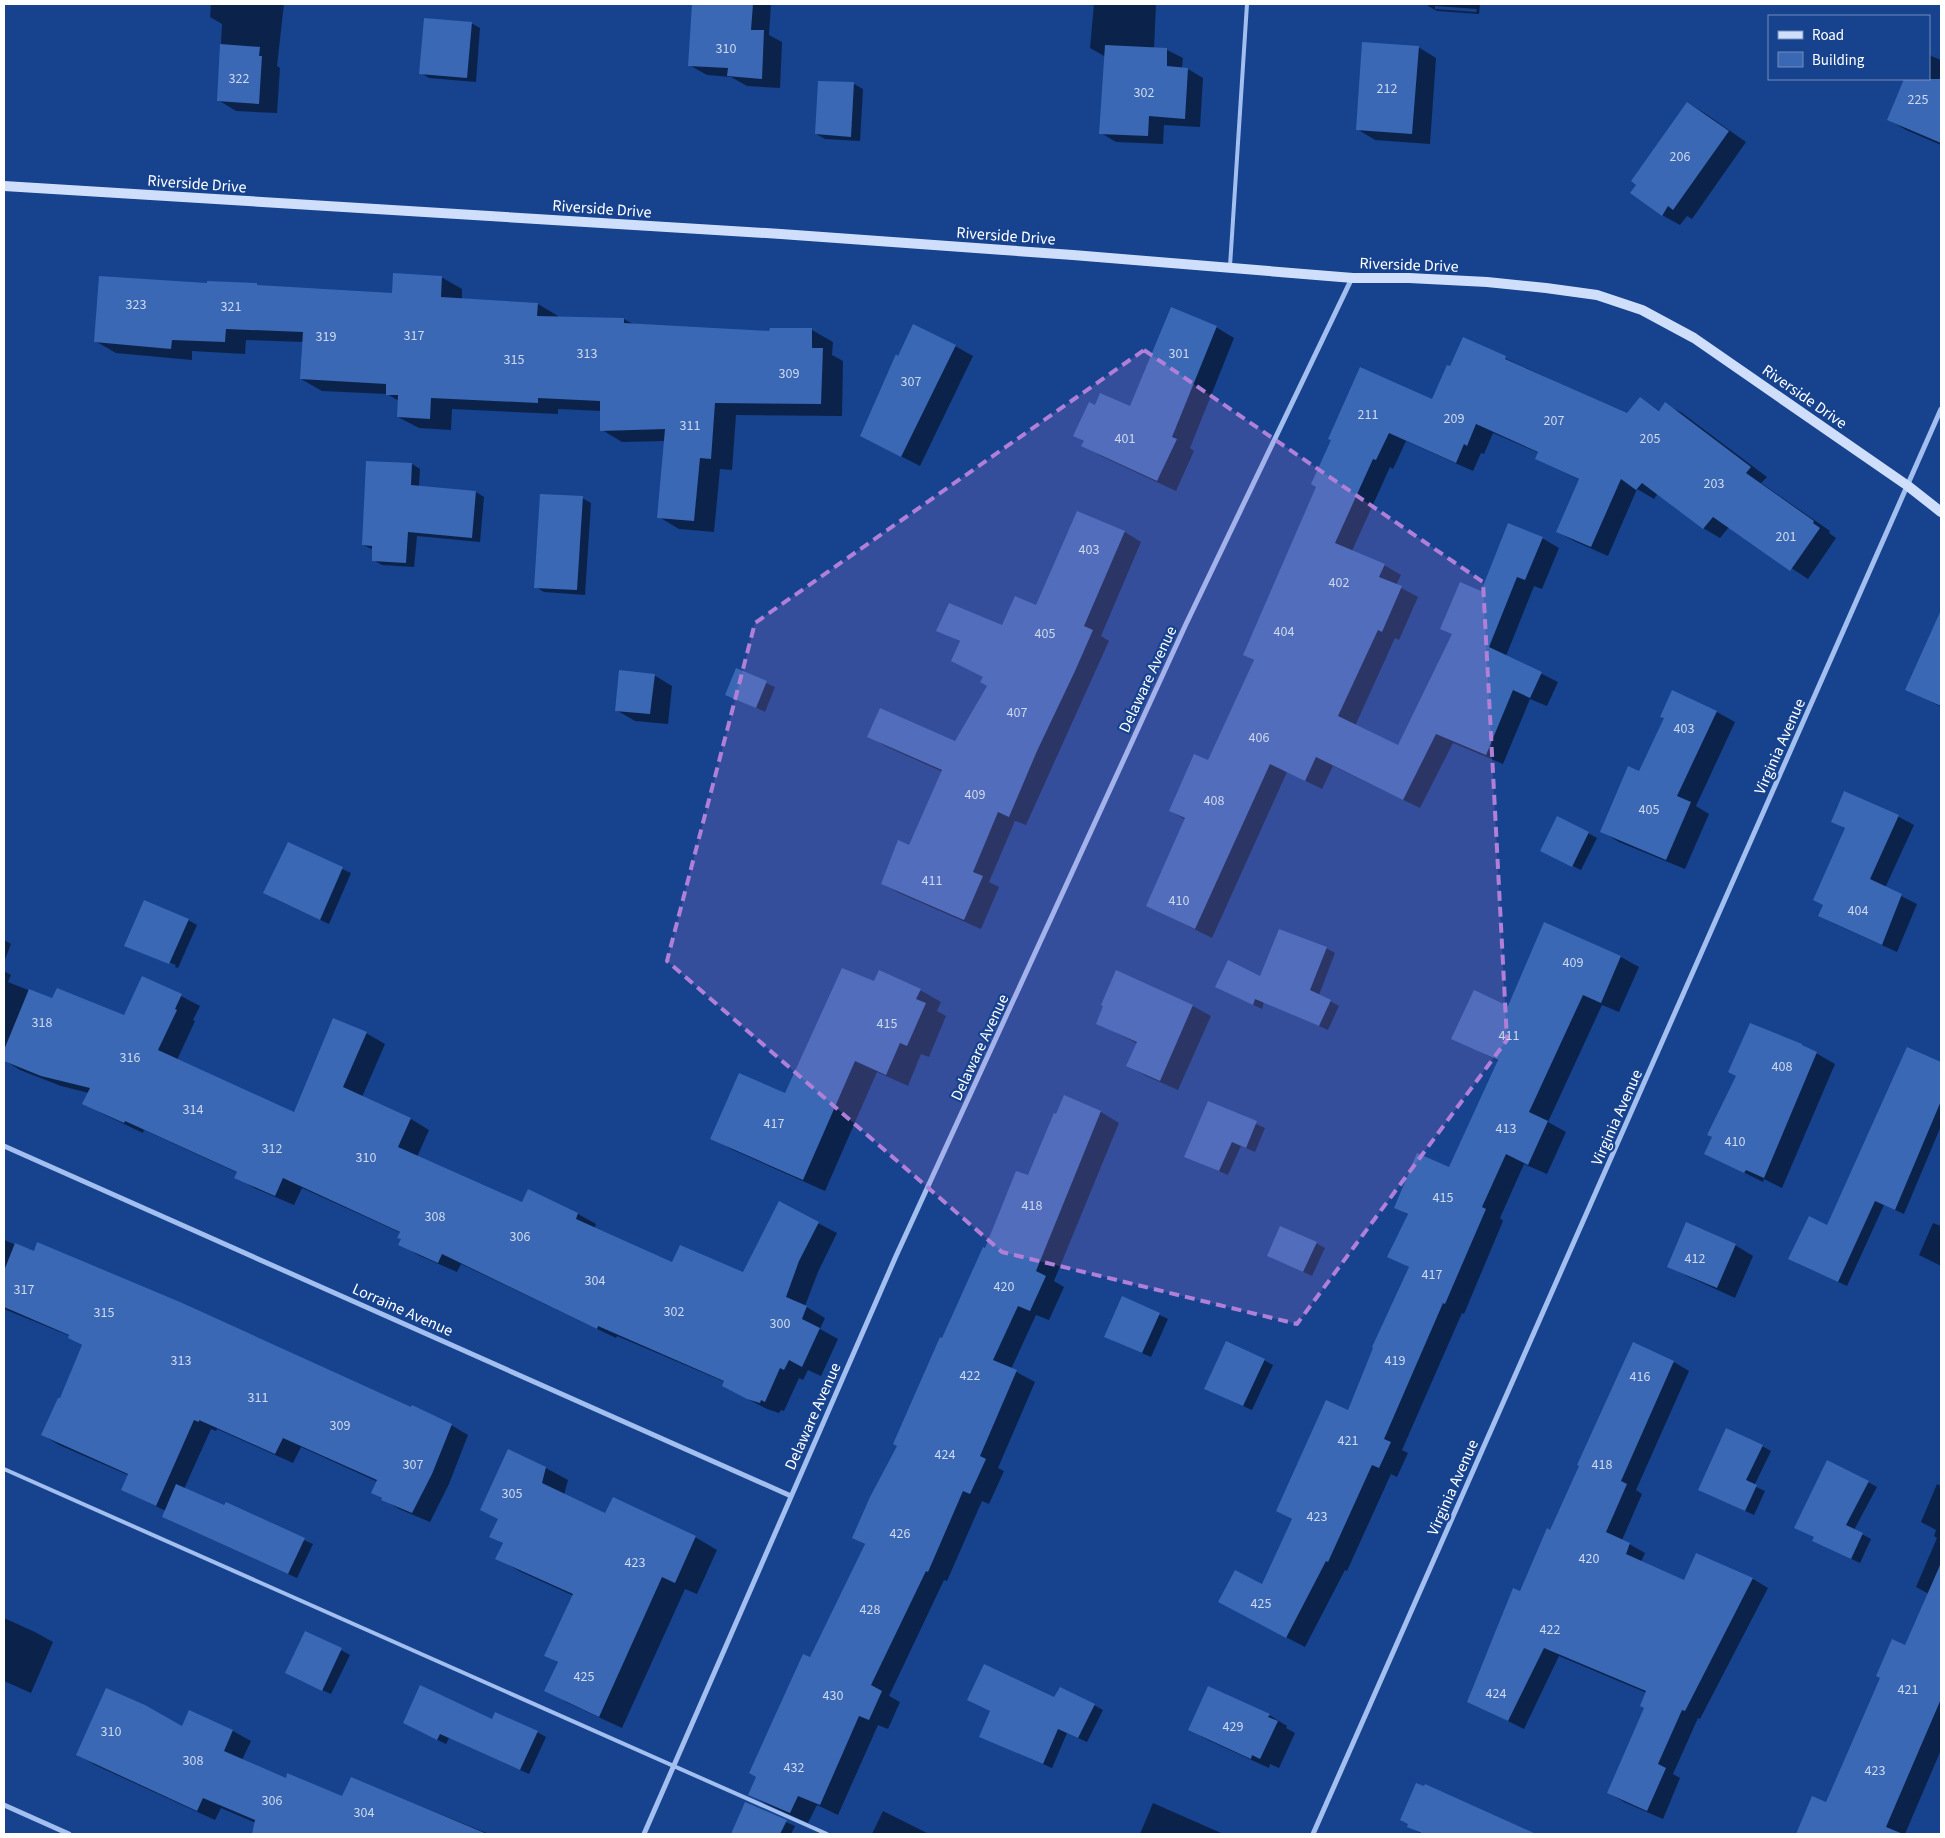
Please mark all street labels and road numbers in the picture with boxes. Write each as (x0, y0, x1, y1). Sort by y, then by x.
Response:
street label: Riverside Drive (147, 170, 247, 198)
street label: Riverside Drive (552, 195, 652, 223)
street label: Riverside Drive (956, 222, 1056, 250)
street label: Riverside Drive (1359, 252, 1459, 278)
street label: Riverside Drive (1757, 359, 1851, 434)
street label: Delaware Avenue (1114, 623, 1182, 736)
street label: Virginia Avenue (1749, 695, 1811, 798)
street label: Delaware Avenue (946, 991, 1014, 1104)
street label: Virginia Avenue (1586, 1066, 1648, 1169)
street label: Lorraine Avenue (349, 1278, 457, 1342)
street label: Delaware Avenue (779, 1359, 846, 1473)
street label: Virginia Avenue (1422, 1436, 1484, 1539)

